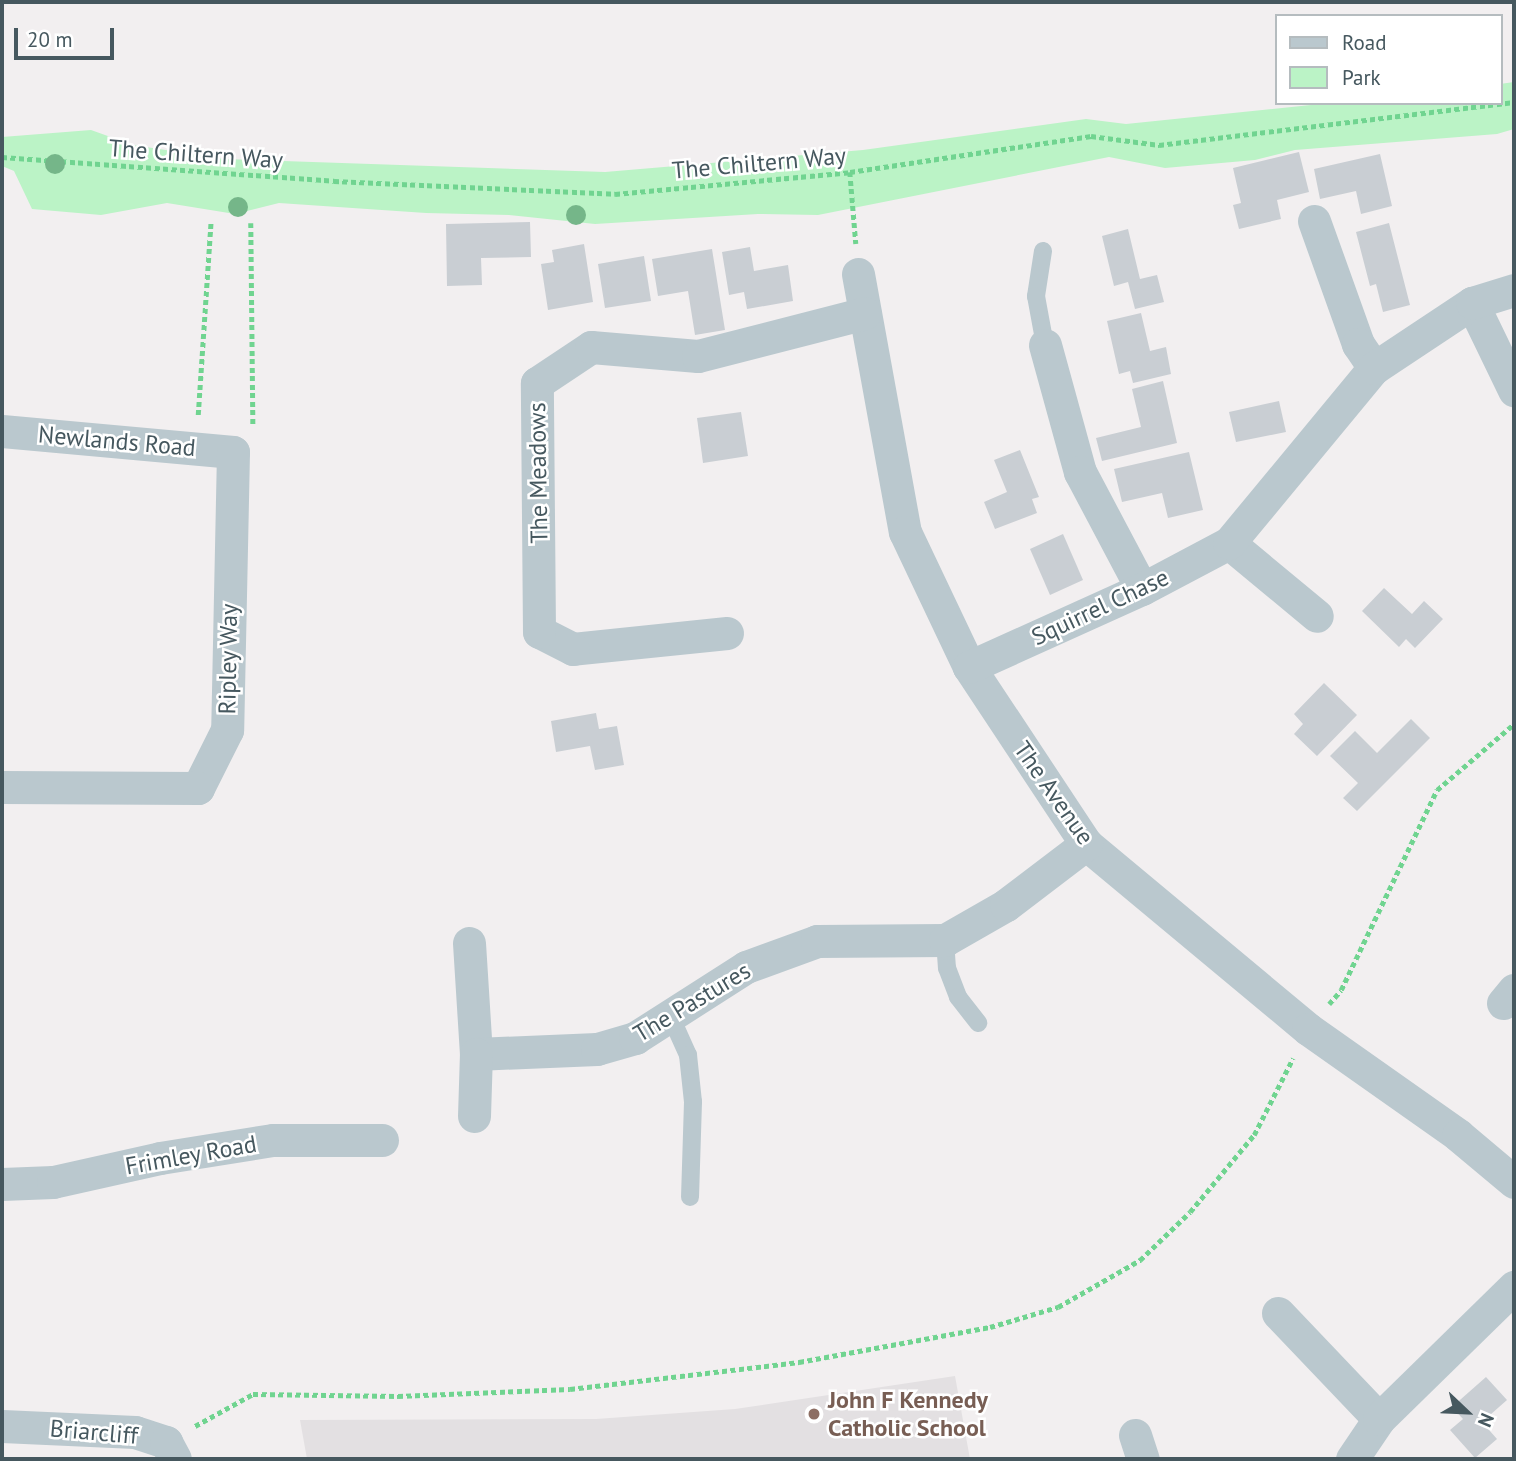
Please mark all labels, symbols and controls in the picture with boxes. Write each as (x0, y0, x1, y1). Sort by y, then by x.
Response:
scale bar (18, 14, 117, 58)
legend (1274, 14, 1502, 105)
text: 20 m (27, 26, 73, 53)
text: Road (1342, 29, 1386, 56)
text: Park (1342, 64, 1381, 91)
street label: The Chiltern Way (108, 134, 284, 174)
street label: The Chiltern Way (671, 141, 847, 185)
street label: The Meadows (522, 402, 554, 544)
street label: Newlands Road (37, 420, 197, 462)
street label: Squirrel Chase (1027, 563, 1173, 651)
street label: Ripley Way (213, 603, 243, 715)
street label: The Avenue (1008, 736, 1100, 850)
street label: The Pastures (628, 956, 756, 1048)
street label: Frimley Road (123, 1129, 259, 1181)
north arrow (1432, 1377, 1502, 1447)
place label: John F Kennedy Catholic School (828, 1386, 988, 1442)
marker: John F Kennedy Catholic School (806, 1406, 822, 1422)
text: N (1473, 1410, 1500, 1431)
street label: Briarcliff (49, 1414, 139, 1450)

